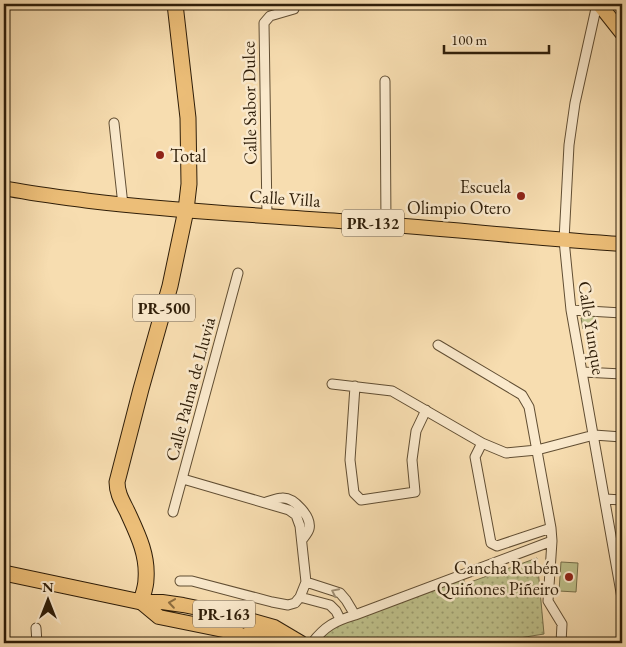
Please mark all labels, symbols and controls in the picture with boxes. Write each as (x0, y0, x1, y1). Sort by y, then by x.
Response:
scale bar (444, 22, 548, 54)
text: 100 m (451, 30, 488, 49)
street label: Calle Sabor Dulce (236, 41, 262, 165)
place label: Total (170, 144, 206, 167)
marker: Total (154, 149, 166, 161)
place label: Escuela Olimpio Otero (407, 175, 512, 219)
street label: Calle Villa (249, 184, 322, 212)
marker: Escuela Olimpio Otero (515, 190, 527, 202)
road number: PR-132 (342, 210, 404, 237)
street label: Calle Yunque (573, 280, 611, 376)
road number: PR-500 (133, 294, 195, 322)
street label: Calle Palma de Lluvia (160, 314, 220, 463)
place label: Cancha Rubén Quiñones Piñeiro (437, 556, 559, 600)
marker: Cancha Rubén Quiñones Piñeiro (563, 571, 575, 583)
north arrow (22, 574, 72, 624)
text: N (42, 578, 54, 596)
one-way arrow (331, 588, 340, 599)
one-way arrow (168, 598, 176, 609)
road number: PR-163 (193, 600, 255, 628)

